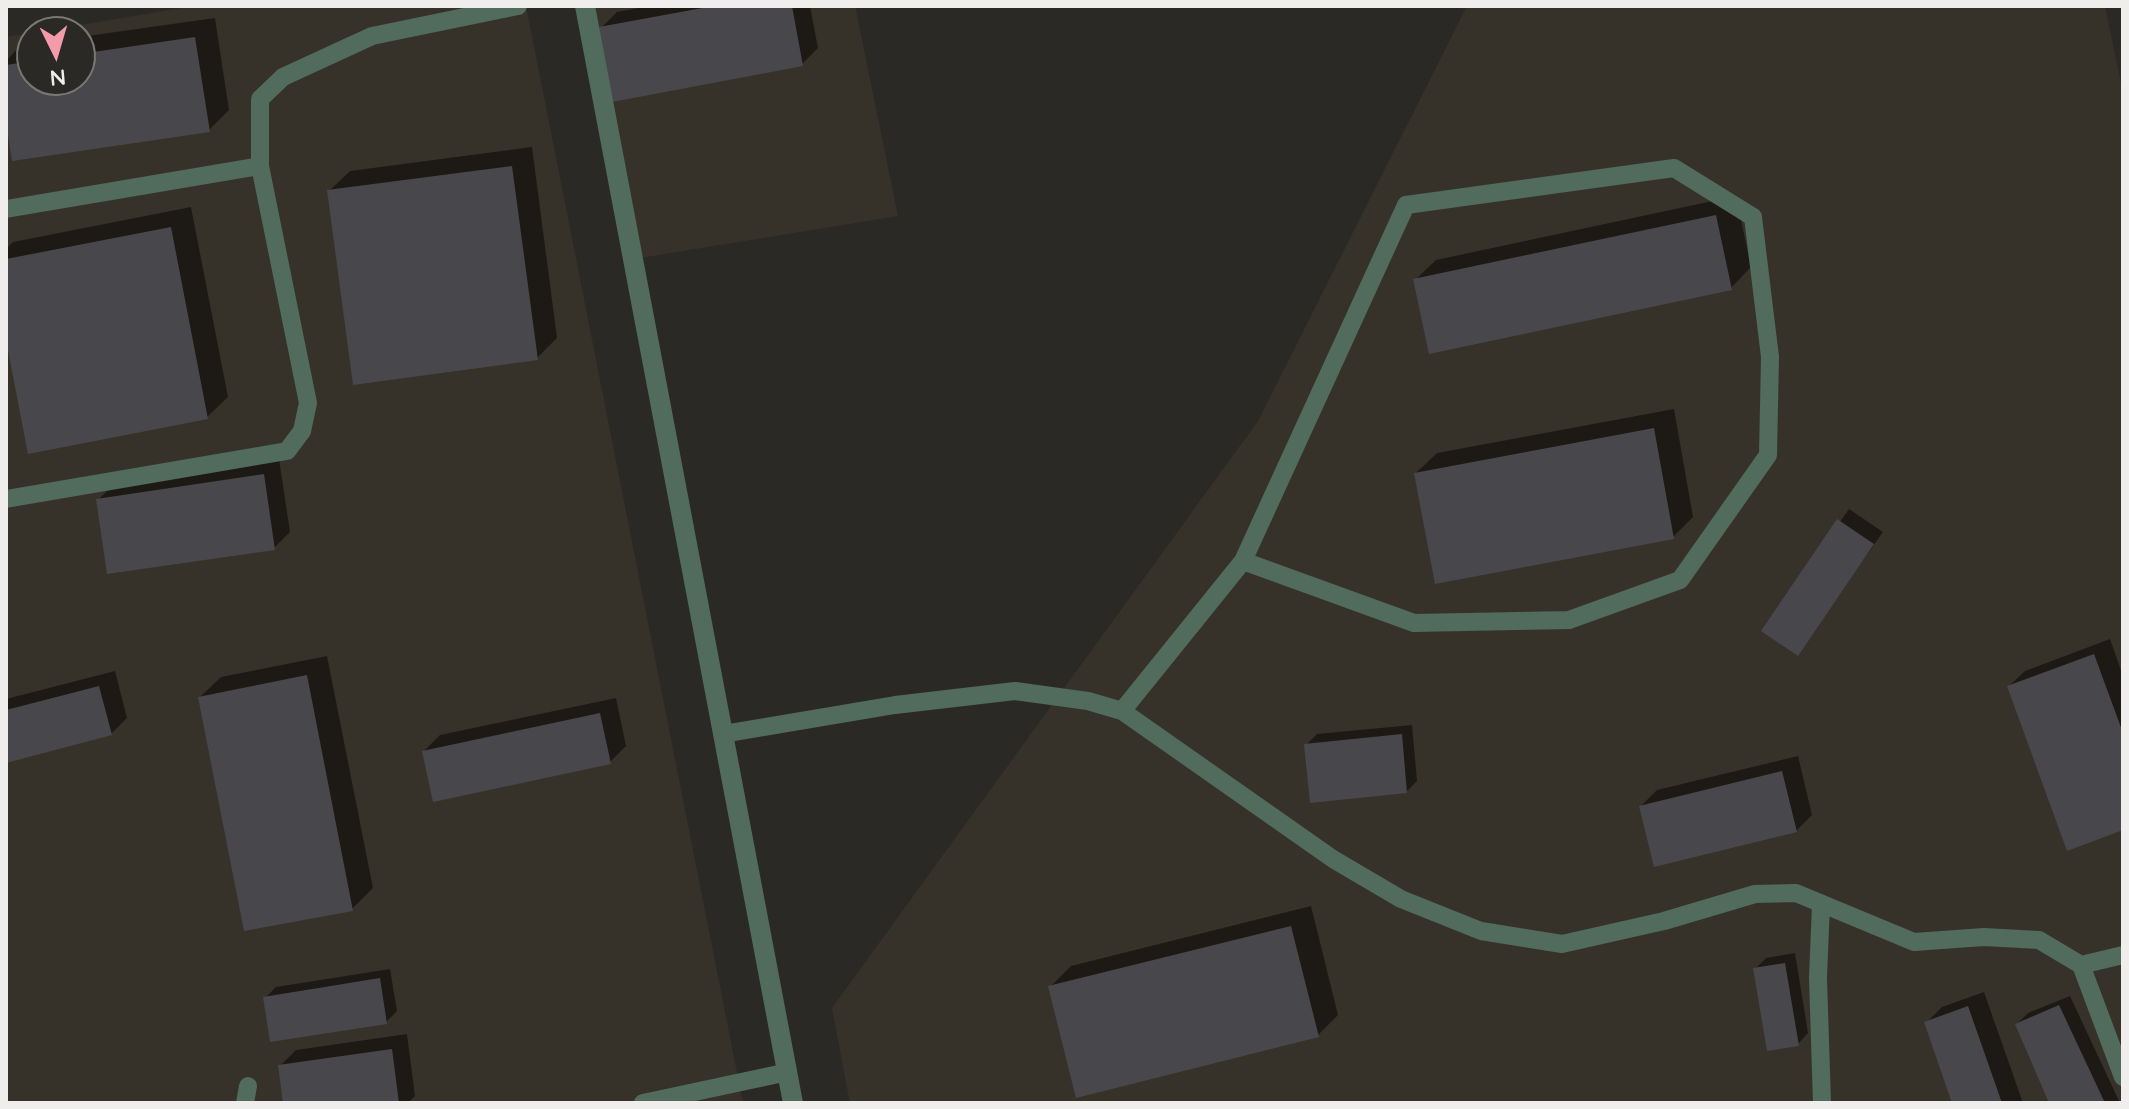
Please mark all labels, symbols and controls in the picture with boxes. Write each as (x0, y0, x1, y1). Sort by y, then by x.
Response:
north arrow (16, 16, 96, 96)
text: N (49, 63, 67, 93)

